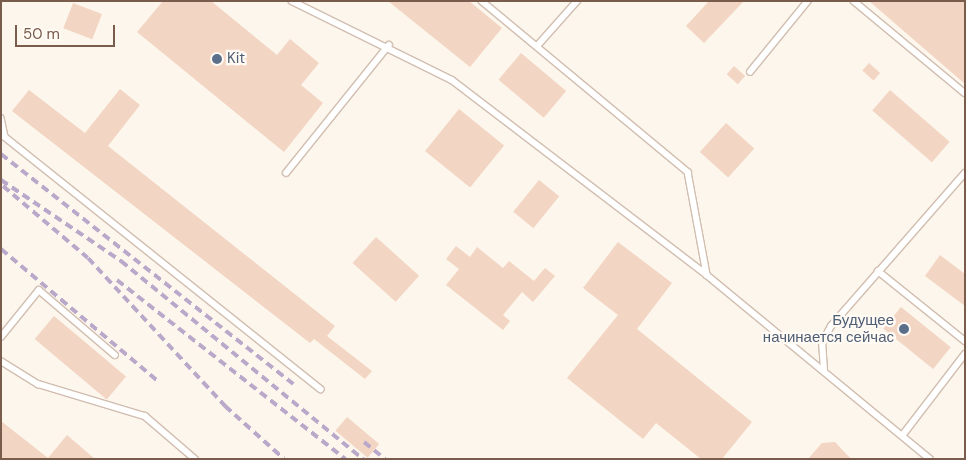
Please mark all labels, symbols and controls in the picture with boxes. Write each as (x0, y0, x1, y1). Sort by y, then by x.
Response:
scale bar (18, 15, 118, 47)
text: 50 m (23, 24, 60, 44)
place label: Kit (227, 50, 245, 68)
marker: Kit (211, 53, 223, 65)
place label: Будущее начинается сейчас (763, 311, 894, 346)
marker: Будущее начинается сейчас (898, 323, 910, 335)

